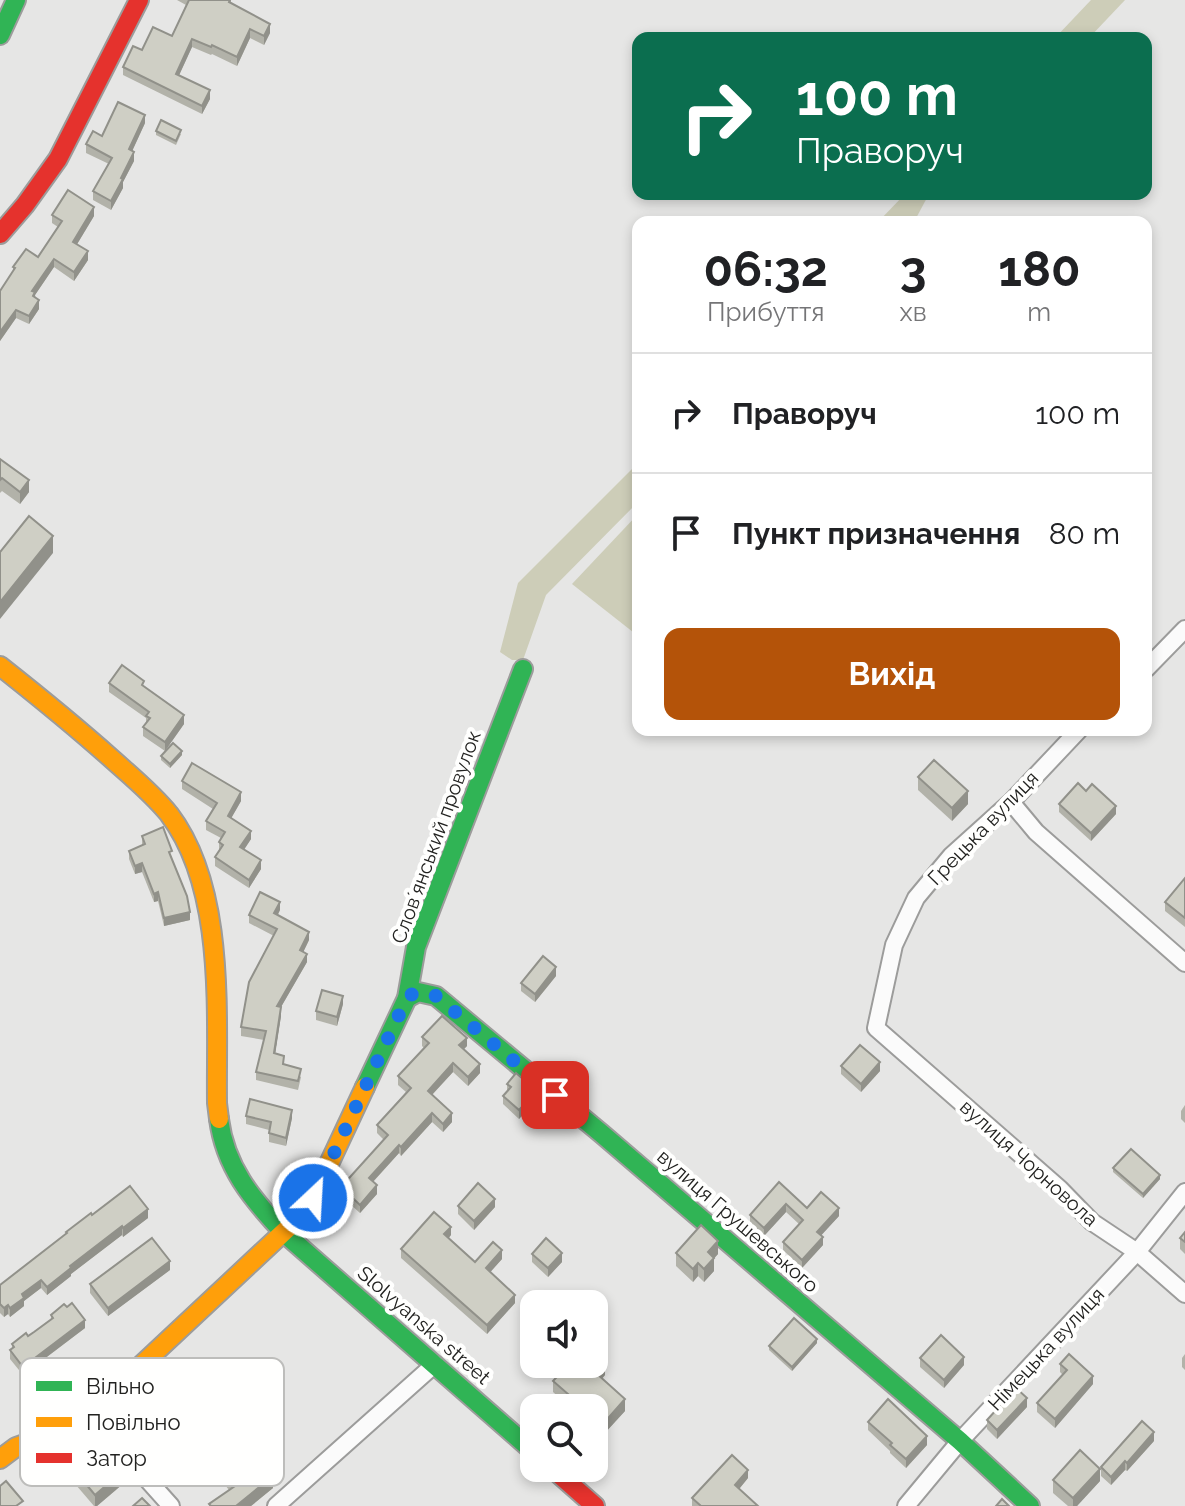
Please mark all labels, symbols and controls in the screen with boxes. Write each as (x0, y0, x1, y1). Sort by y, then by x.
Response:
text: 100 m (796, 62, 958, 128)
icon: right (664, 64, 768, 168)
text: Праворуч (796, 129, 964, 171)
text: 06:32 (704, 241, 828, 297)
text: 3 (900, 241, 926, 297)
text: 180 (998, 241, 1080, 297)
text: Прибуття (707, 297, 825, 327)
text: хв (900, 297, 927, 327)
text: m (1027, 297, 1051, 327)
icon: right (664, 391, 708, 435)
text: Праворуч (732, 396, 877, 431)
text: 100 m (1035, 396, 1120, 431)
icon: arrive (664, 511, 708, 555)
text: Пункт призначення (732, 516, 1020, 551)
text: 80 m (1049, 516, 1120, 551)
button: Вихід (664, 628, 1120, 720)
street label: Словʼянський провулок (386, 727, 486, 947)
street label: Грецька вулиця (923, 766, 1043, 890)
pin (521, 1061, 589, 1129)
icon: arrive (533, 1073, 577, 1117)
street label: вулиця Чорновола (955, 1095, 1103, 1231)
street label: вулиця Грушевського (652, 1144, 824, 1298)
position arrow (271, 1156, 355, 1240)
street label: Slolvyanska street (353, 1261, 495, 1389)
street label: Німецька вулиця (983, 1283, 1109, 1415)
map controls (520, 1290, 608, 1482)
button: sound (520, 1290, 608, 1378)
legend (20, 1358, 284, 1486)
text: Вільно (86, 1373, 155, 1399)
button: search (520, 1394, 608, 1482)
text: Повільно (86, 1409, 181, 1435)
text: Затор (86, 1445, 147, 1471)

